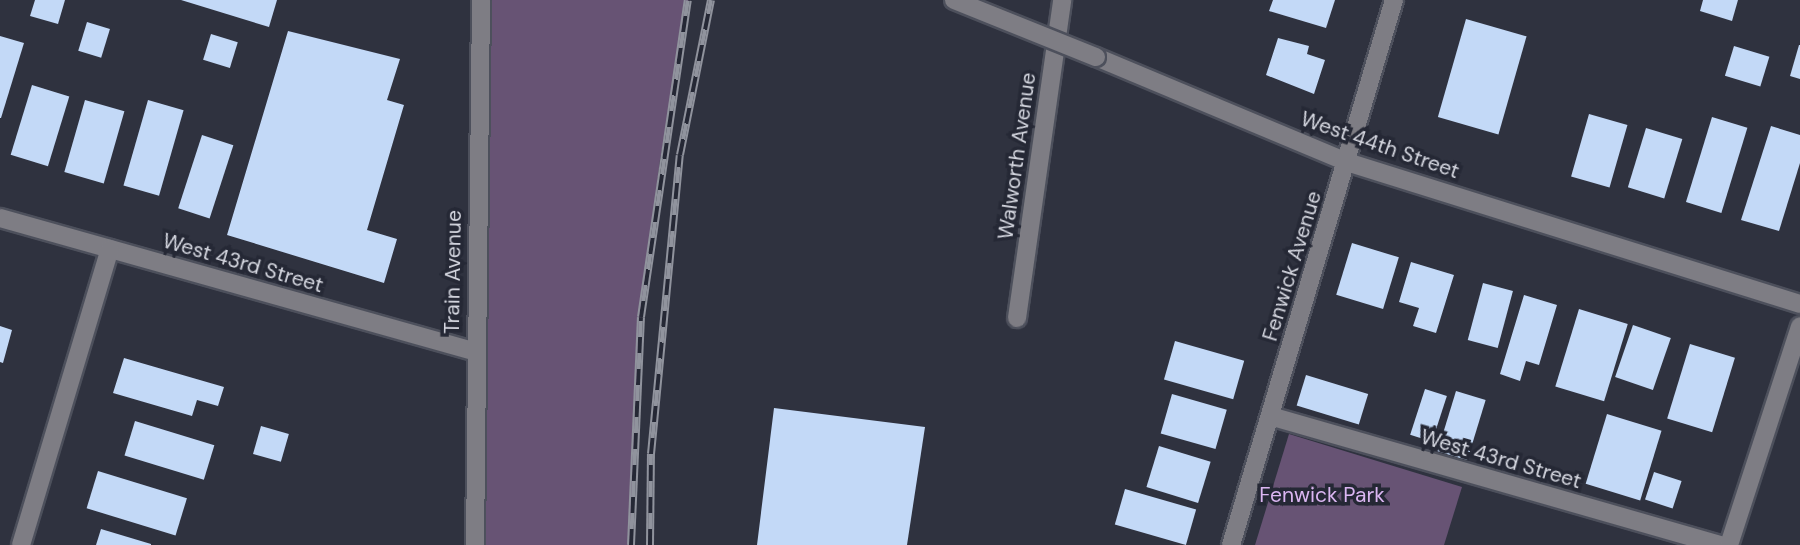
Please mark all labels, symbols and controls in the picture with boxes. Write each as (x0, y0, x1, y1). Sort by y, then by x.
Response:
street label: Walworth Avenue (993, 71, 1041, 241)
street label: West 44th Street (1297, 106, 1463, 184)
street label: Fenwick Avenue (1257, 188, 1327, 344)
street label: Train Avenue (439, 210, 467, 334)
street label: West 43rd Street (160, 228, 326, 298)
street label: West 43rd Street (1418, 424, 1584, 494)
park label: Fenwick Park (1259, 482, 1385, 508)

